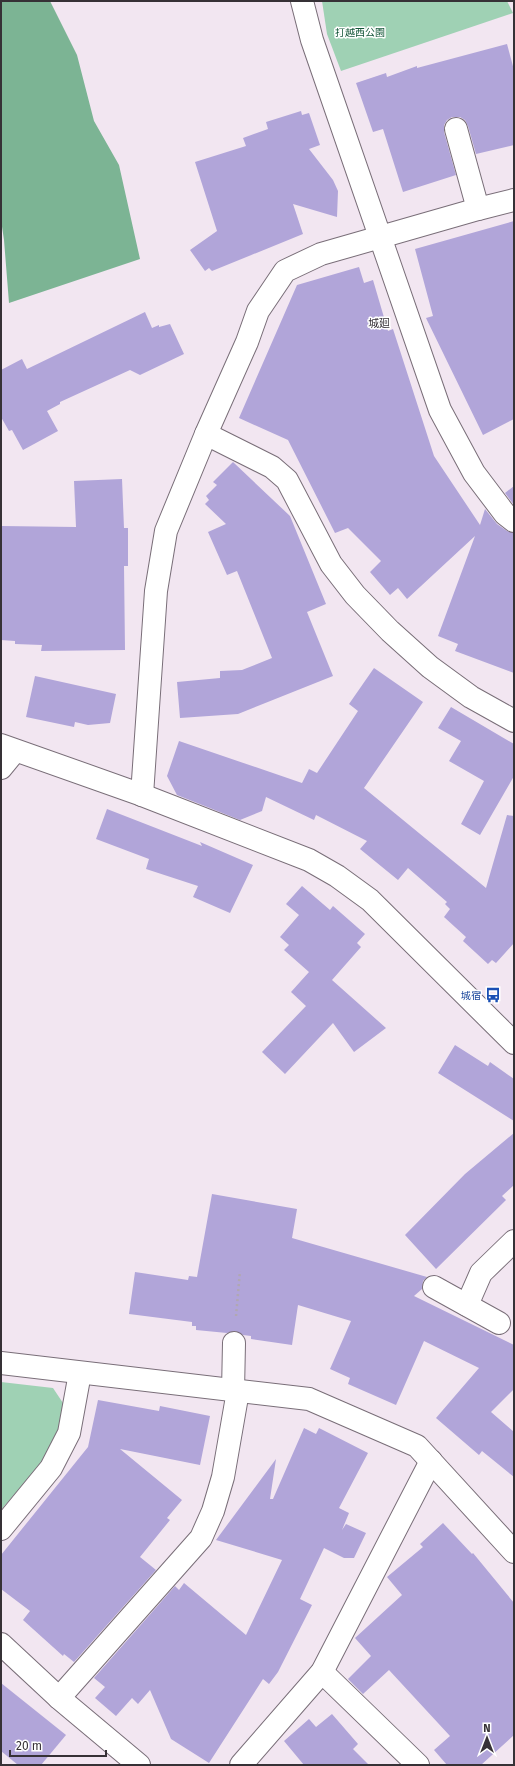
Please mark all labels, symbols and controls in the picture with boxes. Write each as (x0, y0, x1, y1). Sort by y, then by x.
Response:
park label: 打越西公園 (335, 27, 385, 39)
district label: 城廻 (368, 317, 390, 330)
bus stop icon: 城宿 (484, 986, 502, 1004)
place label: 城宿 (461, 990, 481, 1002)
north arrow (467, 1718, 507, 1758)
text: N (483, 1722, 491, 1735)
scale bar (10, 1732, 106, 1758)
text: 20 m (16, 1739, 42, 1753)

